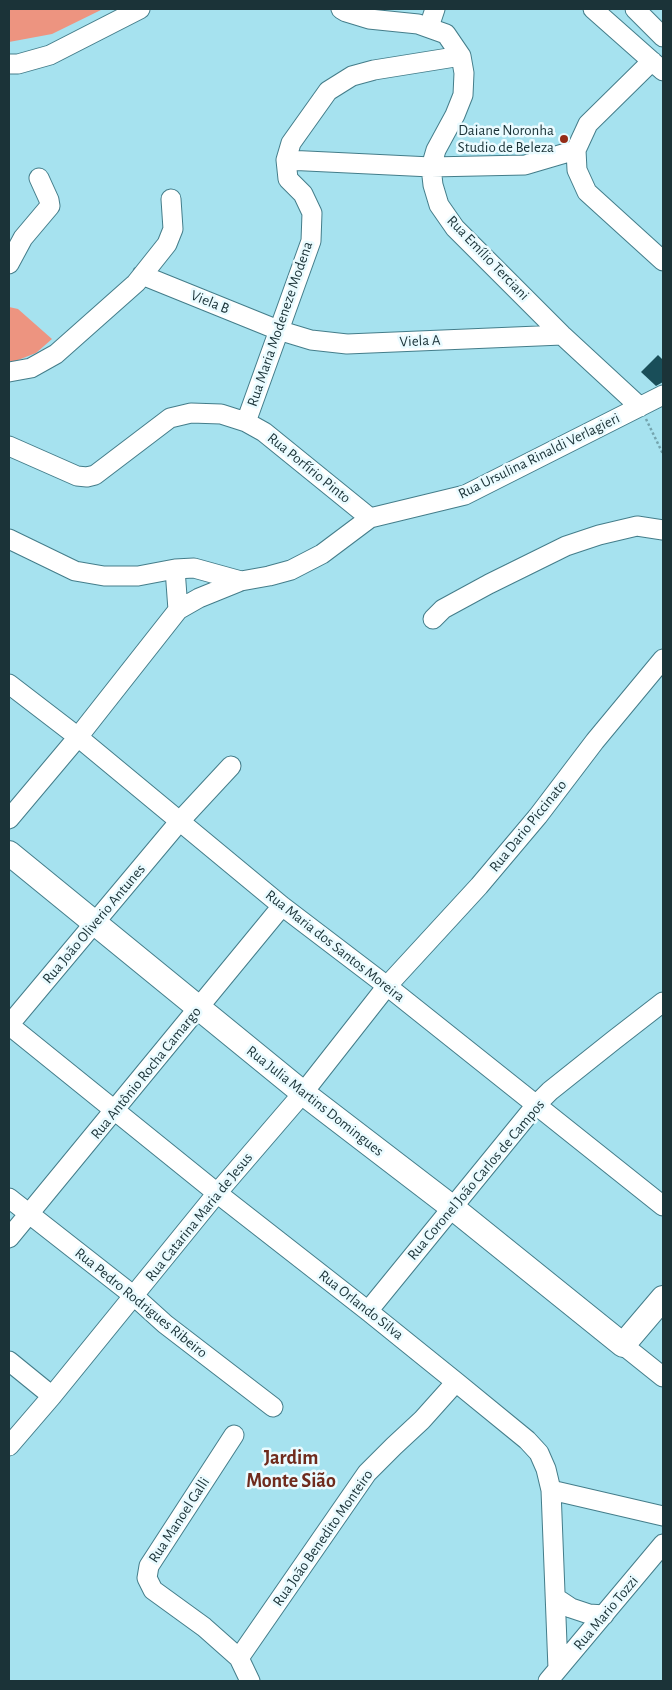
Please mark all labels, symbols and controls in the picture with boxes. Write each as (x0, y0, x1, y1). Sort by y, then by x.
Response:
place label: Daiane Noronha Studio de Beleza (458, 121, 554, 156)
marker: Daiane Noronha Studio de Beleza (558, 133, 570, 145)
street label: Rua Emílio Terciani (443, 212, 533, 304)
street label: Rua Maria Modeneze Modena (243, 239, 317, 409)
street label: Viela B (188, 286, 232, 318)
street label: Viela A (399, 331, 441, 351)
street label: Rua Ursulina Rinaldi Verlagieri (455, 409, 623, 503)
street label: Rua Porfírio Pinto (264, 429, 354, 507)
street label: Rua Dario Piccinato (485, 776, 571, 876)
street label: Rua João Oliverio Antunes (39, 861, 149, 987)
street label: Rua Maria dos Santos Moreira (262, 886, 408, 1006)
street label: Rua Antônio Rocha Camargo (87, 1003, 205, 1143)
street label: Rua Julia Martins Domingues (243, 1042, 387, 1160)
street label: Rua Coronel João Carlos de Campos (404, 1096, 548, 1264)
street label: Rua Catarina Maria de Jesus (141, 1149, 257, 1285)
street label: Rua Pedro Rodrigues Ribeiro (71, 1244, 211, 1362)
street label: Rua Orlando Silva (315, 1266, 407, 1344)
district label: Jardim Monte Sião (246, 1446, 336, 1493)
street label: Rua João Benedito Monteiro (269, 1466, 377, 1610)
street label: Rua Manoel Galli (145, 1474, 213, 1566)
street label: Rua Mario Tozzi (570, 1572, 642, 1654)

